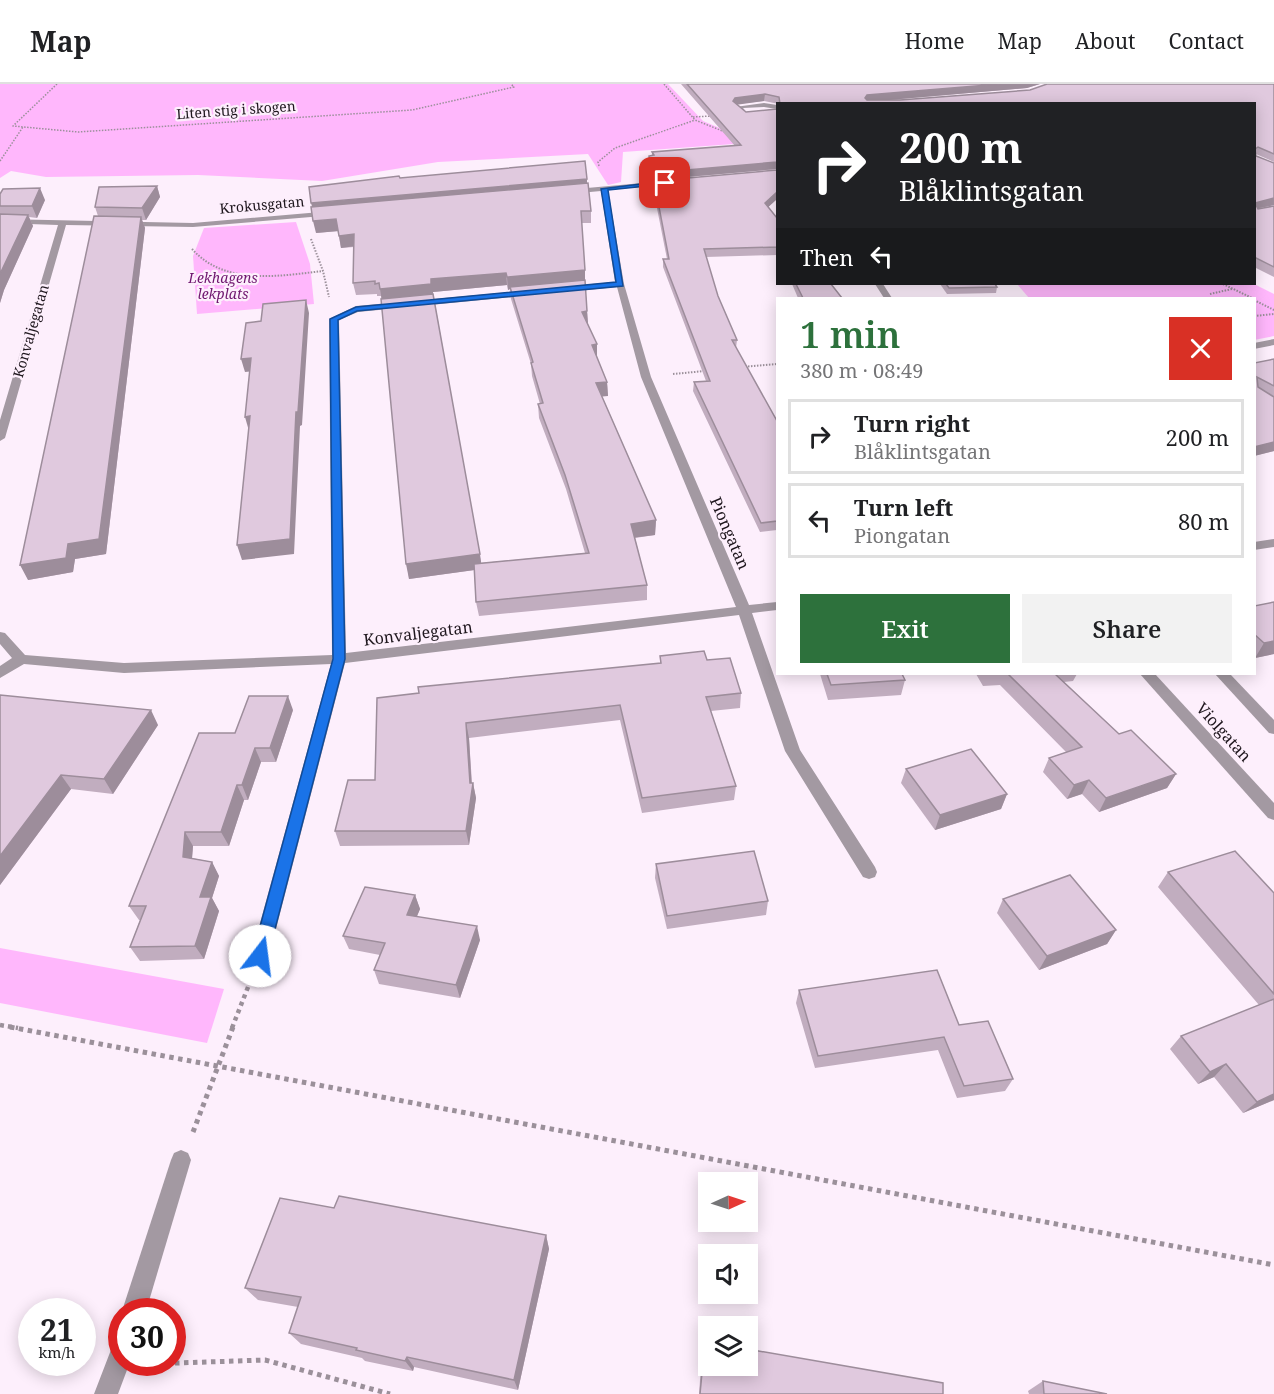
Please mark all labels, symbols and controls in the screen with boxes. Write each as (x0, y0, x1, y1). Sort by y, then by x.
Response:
text: Map (30, 22, 92, 60)
text: Home (905, 27, 965, 55)
text: Map (998, 27, 1042, 55)
text: About (1075, 27, 1136, 55)
text: Contact (1169, 27, 1244, 55)
street label: Liten stig i skogen (176, 96, 296, 123)
text: 200 m (899, 118, 1023, 175)
icon: right (800, 126, 878, 204)
pin (639, 157, 690, 208)
icon: arrive (648, 166, 681, 199)
text: Blåklintsgatan (899, 172, 1084, 209)
street label: Krokusgatan (219, 191, 305, 218)
icon: left (865, 240, 898, 273)
text: Then (800, 242, 853, 272)
park label: Lekhagens lekplats (187, 268, 258, 303)
street label: Konvaljegatan (8, 282, 53, 380)
text: 1 min (800, 310, 901, 359)
button: close (1169, 317, 1232, 380)
text: 380 m · 08:49 (800, 357, 923, 384)
text: Turn right (854, 408, 970, 438)
icon: right (803, 420, 836, 453)
text: 200 m (1166, 422, 1229, 452)
text: Blåklintsgatan (854, 438, 991, 465)
text: Turn left (854, 492, 953, 522)
street label: Piongatan (705, 493, 755, 573)
icon: left (803, 504, 836, 537)
text: 80 m (1178, 506, 1229, 536)
text: Piongatan (854, 522, 950, 549)
button: Exit (800, 594, 1010, 663)
button: Share (1022, 594, 1232, 663)
street label: Konvaljegatan (362, 615, 474, 651)
street label: Violgatan (1192, 698, 1256, 766)
position arrow (228, 924, 292, 988)
north arrow (698, 1172, 758, 1232)
map controls (698, 1172, 758, 1376)
button: sound (698, 1244, 758, 1304)
speed limit sign: 30 (108, 1298, 186, 1376)
text: 21 (40, 1309, 74, 1350)
button: layers (698, 1316, 758, 1376)
text: km/h (39, 1342, 75, 1362)

